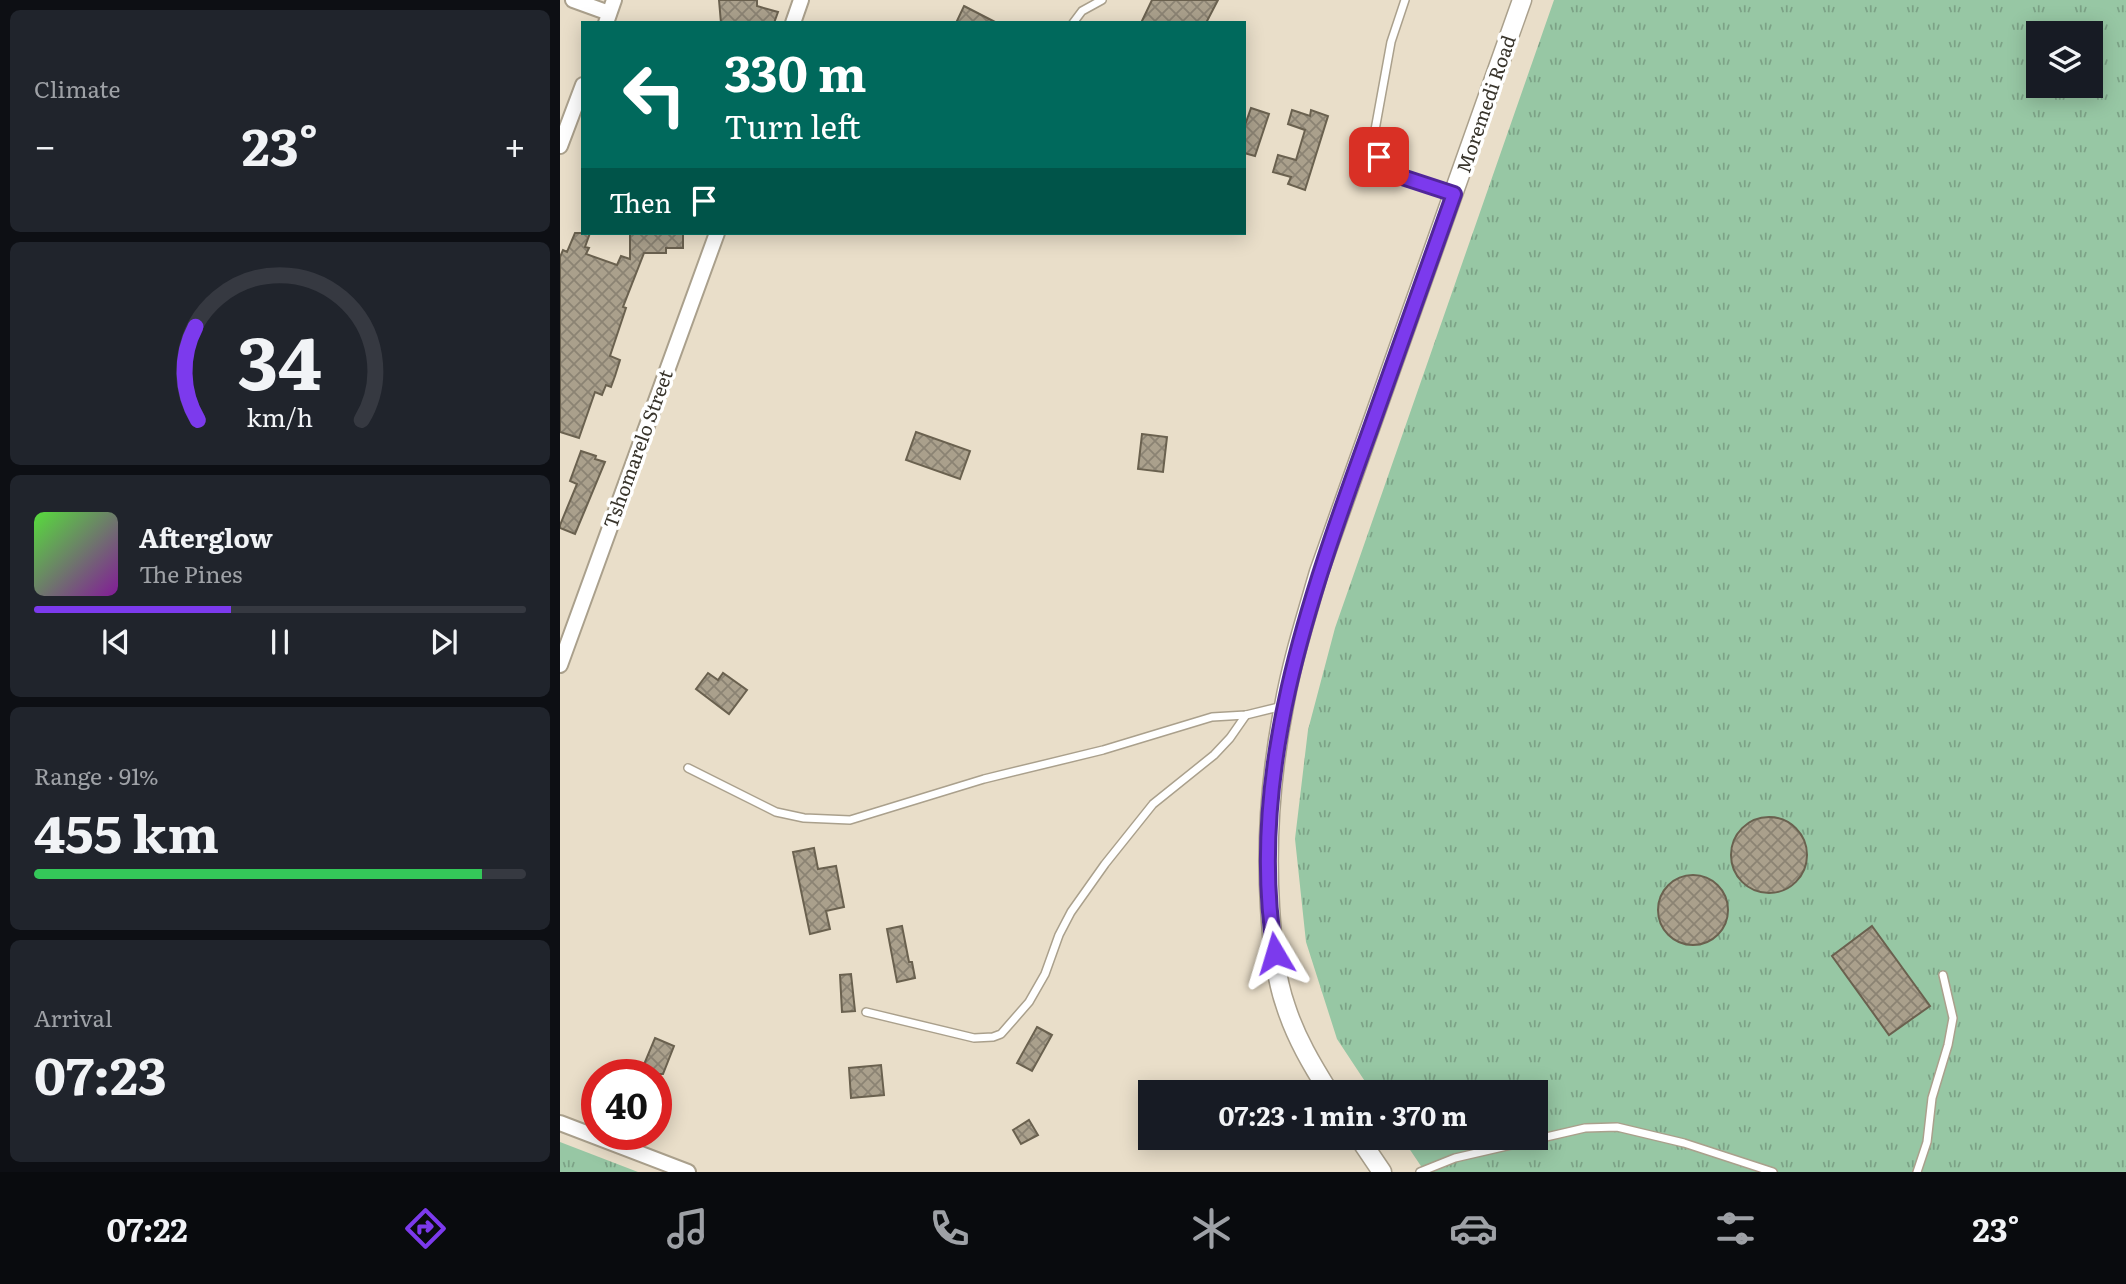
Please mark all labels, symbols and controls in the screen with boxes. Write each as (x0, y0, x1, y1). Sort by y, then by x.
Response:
map controls (2026, 21, 2103, 98)
button: layers (2026, 21, 2103, 98)
street label: Moremedi Road (1448, 31, 1522, 176)
text: 330 m (724, 34, 867, 107)
icon: left (609, 49, 700, 140)
text: Climate (34, 71, 120, 105)
text: Turn left (724, 101, 861, 149)
text: 23° (242, 105, 318, 182)
text: − (34, 115, 56, 172)
text: + (504, 115, 526, 172)
pin (1349, 127, 1409, 187)
icon: arrive (1360, 138, 1398, 176)
text: Then (609, 182, 671, 221)
icon: arrive (685, 182, 723, 220)
text: 34 (238, 304, 322, 412)
street label: Tshomarelo Street (595, 365, 679, 532)
text: km/h (247, 397, 313, 434)
text: Afterglow (139, 517, 273, 556)
text: The Pines (139, 556, 242, 590)
icon: previous (97, 623, 135, 661)
icon: pause (261, 623, 299, 661)
icon: next (425, 623, 463, 661)
text: Range · 91% (34, 758, 158, 792)
text: 455 km (34, 792, 219, 869)
position arrow (1238, 916, 1312, 990)
text: Arrival (34, 1000, 113, 1034)
text: 07:23 (34, 1034, 167, 1111)
speed limit sign: 40 (581, 1059, 672, 1150)
text: 07:23 · 1 min · 370 m (1218, 1095, 1468, 1134)
text: 07:22 (106, 1204, 188, 1252)
icon: directions (401, 1204, 450, 1253)
icon: music (663, 1204, 712, 1253)
icon: phone (925, 1204, 974, 1253)
icon: climate (1187, 1204, 1236, 1253)
icon: car (1449, 1204, 1498, 1253)
icon: filters (1711, 1204, 1760, 1253)
text: 23° (1972, 1204, 2019, 1252)

